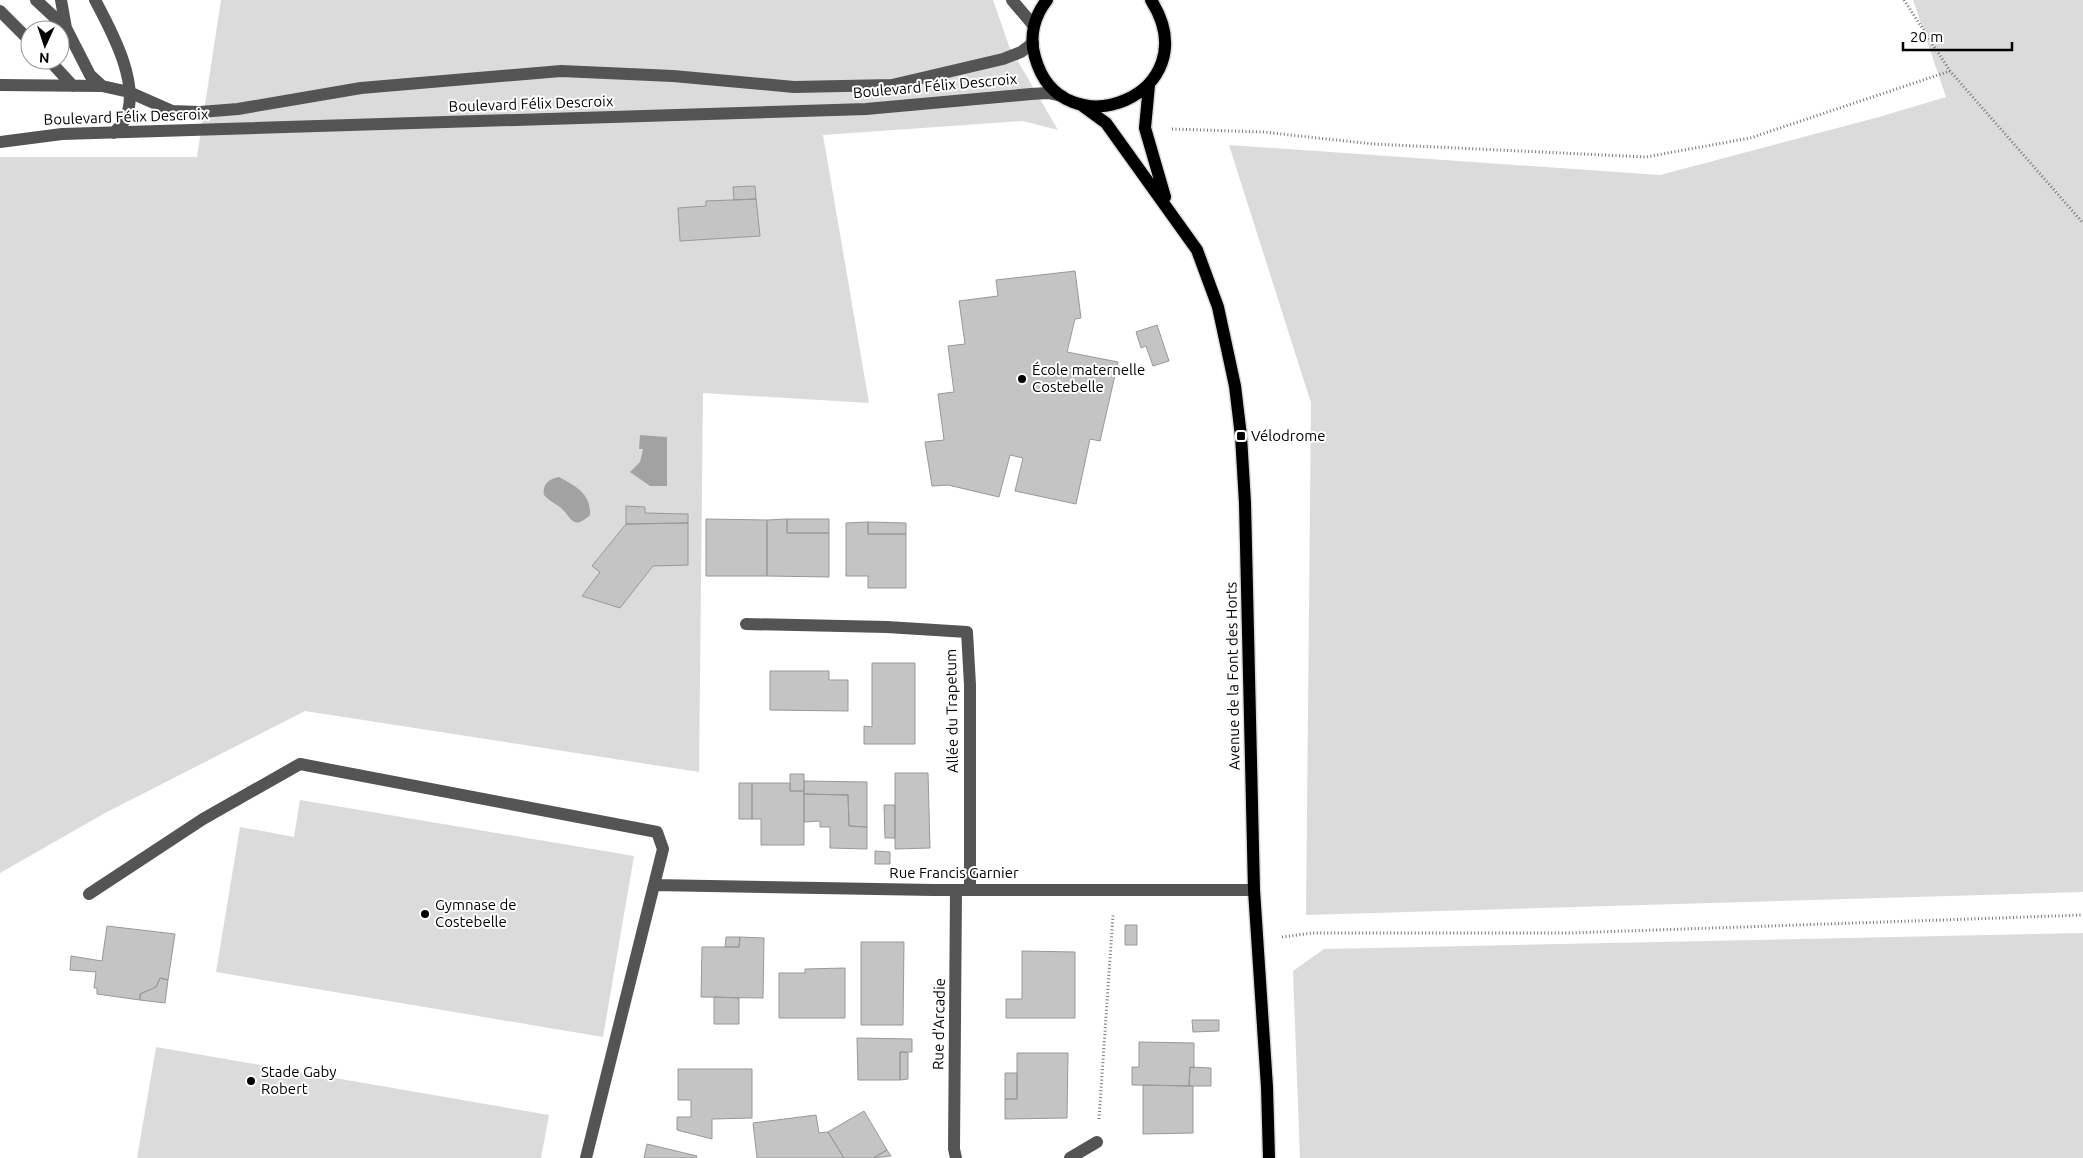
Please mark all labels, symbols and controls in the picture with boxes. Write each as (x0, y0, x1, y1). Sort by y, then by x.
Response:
north arrow (20, 20, 70, 70)
scale bar (1903, 20, 2012, 52)
text: 20 m (1910, 28, 1943, 45)
text: N (39, 50, 50, 66)
street label: Boulevard Félix Descroix (852, 70, 1018, 101)
street label: Boulevard Félix Descroix (448, 92, 614, 115)
street label: Boulevard Félix Descroix (43, 105, 209, 128)
place label: École maternelle Costebelle (1032, 361, 1145, 395)
marker: École maternelle Costebelle (1016, 373, 1028, 385)
place label: Vélodrome (1251, 427, 1325, 444)
marker: Vélodrome (1235, 430, 1247, 442)
street label: Avenue de la Font des Horts (1222, 582, 1243, 770)
street label: Allée du Trapetum (942, 649, 961, 773)
street label: Rue Francis Garnier (889, 864, 1019, 881)
place label: Gymnase de Costebelle (435, 896, 517, 930)
marker: Gymnase de Costebelle (419, 908, 431, 920)
street label: Rue d'Arcadie (929, 978, 948, 1070)
place label: Stade Gaby Robert (261, 1063, 337, 1097)
marker: Stade Gaby Robert (245, 1075, 257, 1087)

